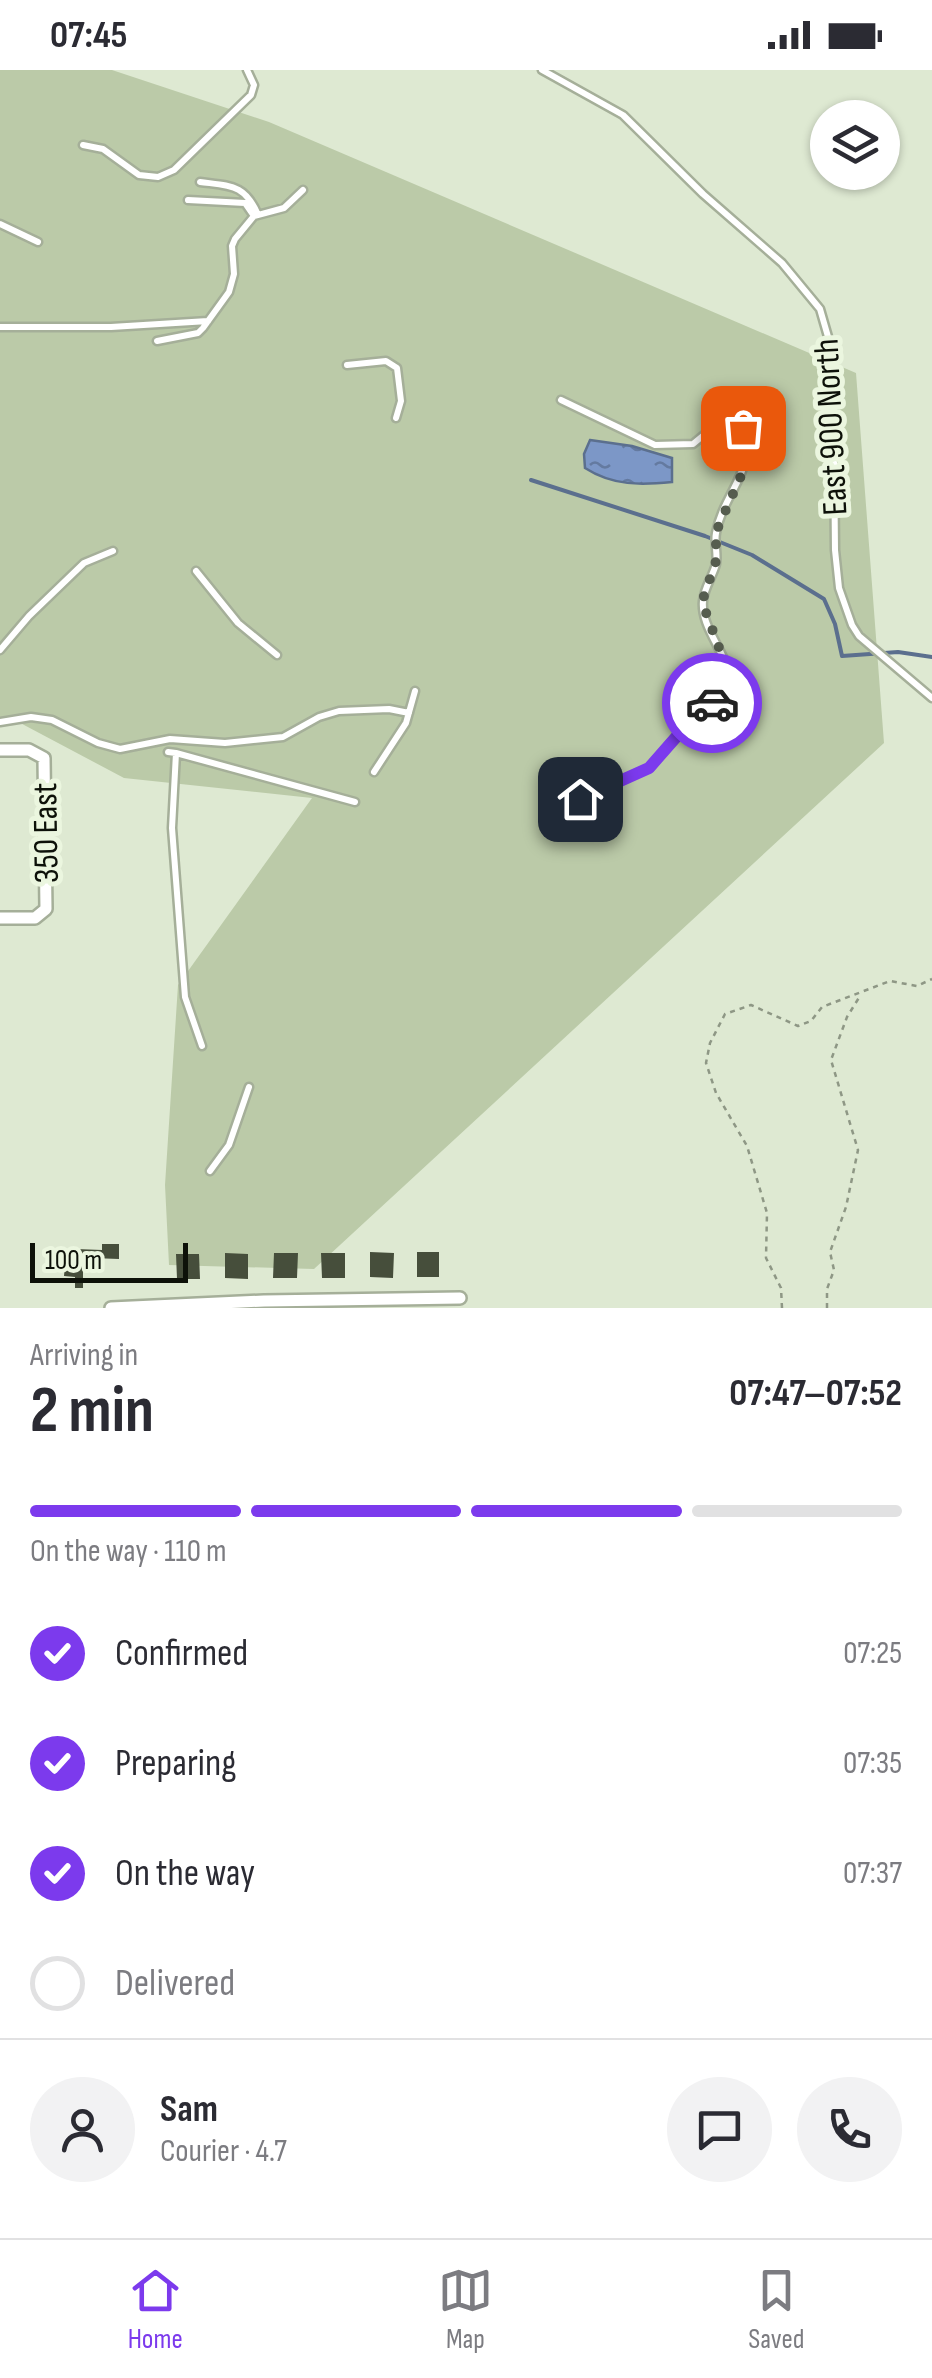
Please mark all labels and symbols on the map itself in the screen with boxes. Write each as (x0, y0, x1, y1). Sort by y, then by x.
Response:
street label: East 900 North (805, 337, 858, 516)
pin (701, 386, 786, 471)
courier (662, 653, 762, 753)
pin (538, 757, 623, 842)
street label: 350 East (24, 782, 69, 884)
scale bar (30, 1238, 188, 1282)

